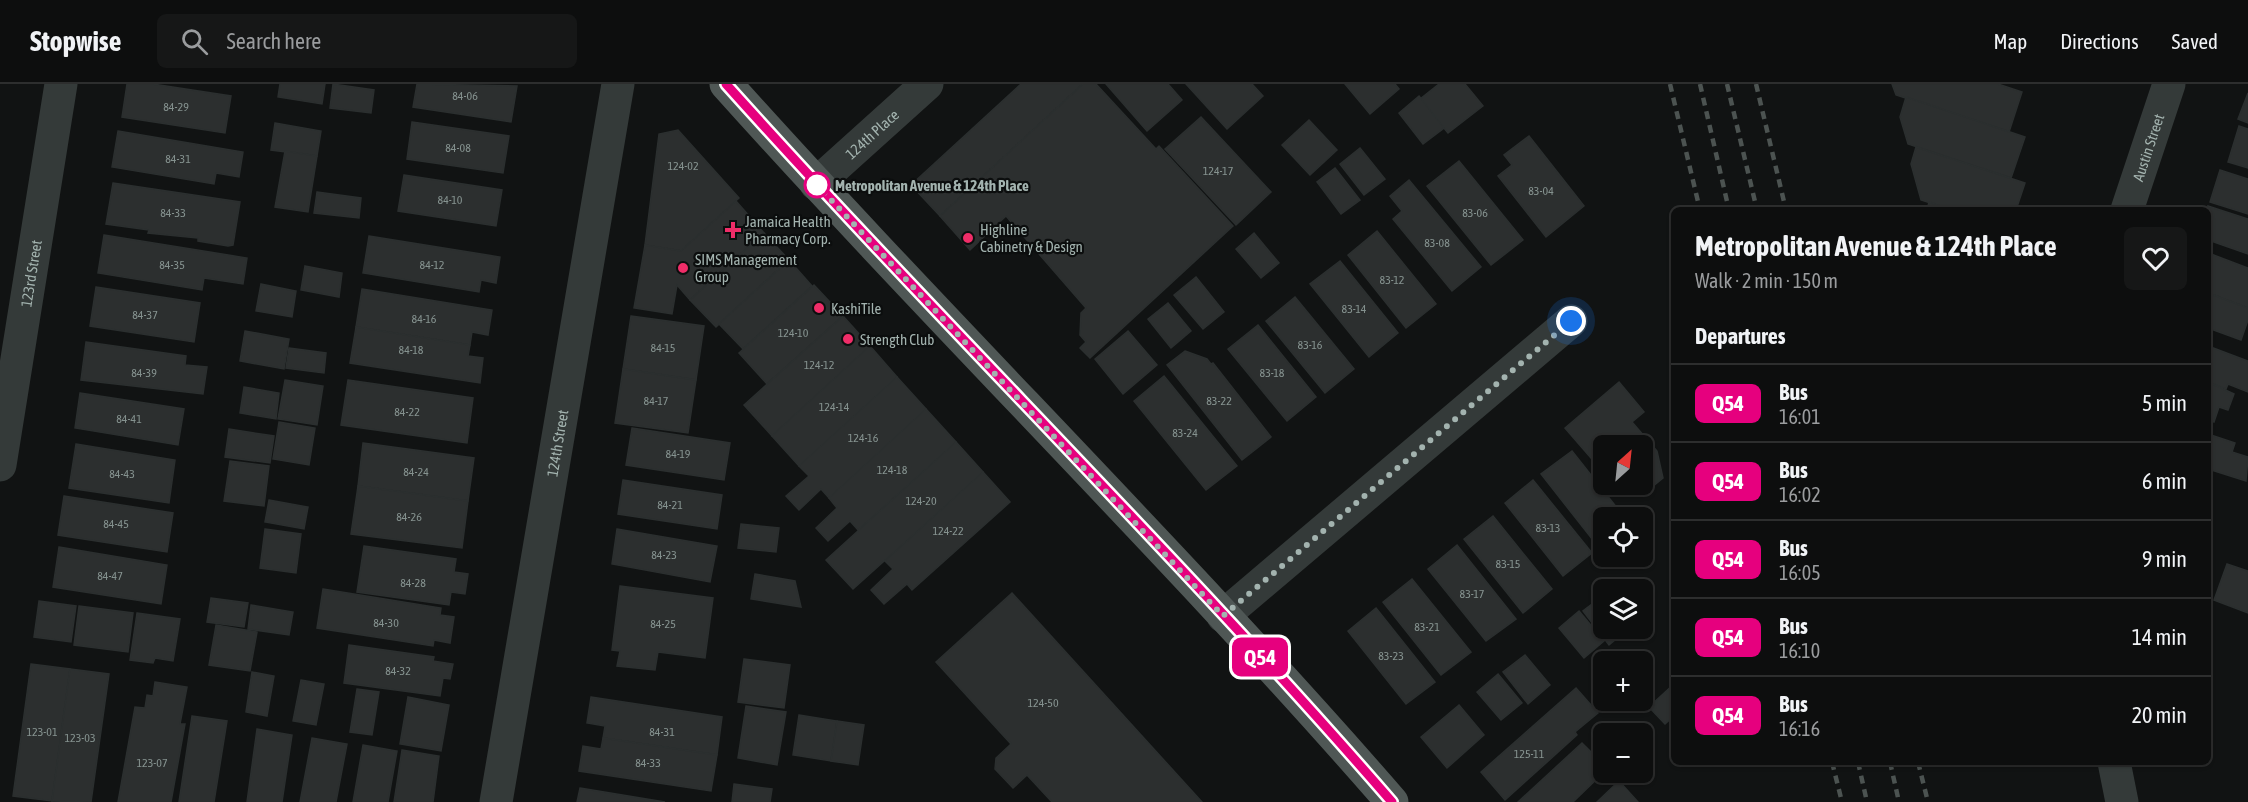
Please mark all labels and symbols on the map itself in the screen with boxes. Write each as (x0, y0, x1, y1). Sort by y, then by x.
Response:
house number: 84-06 (452, 89, 478, 103)
house number: 84-29 (163, 100, 189, 114)
street label: 124th Place (842, 105, 902, 162)
street label: Austin Street (2129, 111, 2167, 183)
house number: 84-08 (445, 141, 471, 155)
house number: 84-31 (165, 152, 191, 166)
house number: 124-02 (667, 159, 699, 173)
house number: 124-17 (1203, 164, 1234, 178)
marker: Metropolitan Avenue & 124th Place (804, 172, 830, 198)
place label: Metropolitan Avenue & 124th Place (835, 177, 1029, 194)
house number: 83-04 (1528, 184, 1554, 198)
house number: 84-10 (438, 193, 463, 207)
house number: 84-33 (160, 206, 186, 220)
house number: 83-06 (1462, 206, 1488, 220)
place label: Jamaica Health Pharmacy Corp. (745, 213, 831, 247)
place label: Highline Cabinetry & Design (980, 221, 1083, 255)
marker: Jamaica Health Pharmacy Corp. (726, 223, 740, 237)
marker: Highline Cabinetry & Design (961, 231, 975, 245)
house number: 83-08 (1424, 236, 1450, 250)
street label: 123rd Street (17, 239, 44, 308)
place label: SIMS Management Group (695, 251, 797, 285)
house number: 84-35 (159, 258, 185, 272)
house number: 84-12 (420, 258, 444, 272)
marker: SIMS Management Group (676, 261, 690, 275)
house number: 83-12 (1380, 273, 1404, 287)
place label: KashiTile (831, 300, 882, 317)
marker: KashiTile (812, 301, 826, 315)
house number: 83-14 (1342, 302, 1367, 316)
your location (1556, 306, 1586, 336)
house number: 84-37 (132, 308, 158, 322)
house number: 84-16 (412, 312, 437, 326)
house number: 124-10 (778, 326, 809, 340)
place label: Strength Club (860, 331, 934, 348)
marker: Strength Club (841, 332, 855, 346)
house number: 83-16 (1298, 338, 1323, 352)
house number: 84-15 (651, 341, 675, 355)
house number: 84-18 (399, 343, 424, 357)
house number: 124-12 (804, 358, 834, 372)
house number: 84-39 (131, 366, 157, 380)
house number: 83-18 (1260, 366, 1285, 380)
house number: 84-17 (644, 394, 669, 408)
house number: 83-22 (1206, 394, 1232, 408)
house number: 124-14 (819, 400, 850, 414)
house number: 84-22 (394, 405, 420, 419)
street label: 124th Street (543, 408, 571, 478)
house number: 84-41 (116, 412, 142, 426)
house number: 83-24 (1172, 426, 1198, 440)
house number: 124-16 (848, 431, 879, 445)
north arrow (1593, 435, 1653, 495)
house number: 84-19 (666, 447, 691, 461)
house number: 124-18 (877, 463, 908, 477)
house number: 84-24 (403, 465, 429, 479)
house number: 84-43 (109, 467, 135, 481)
house number: 124-20 (905, 494, 937, 508)
house number: 84-21 (657, 498, 683, 512)
house number: 84-26 (396, 510, 422, 524)
house number: 84-45 (103, 517, 129, 531)
house number: 83-13 (1536, 521, 1560, 535)
house number: 124-22 (932, 524, 964, 538)
house number: 84-23 (651, 548, 677, 562)
house number: 83-15 (1496, 557, 1520, 571)
house number: 84-47 (97, 569, 123, 583)
house number: 84-28 (400, 576, 426, 590)
house number: 83-17 (1460, 587, 1485, 601)
house number: 84-30 (373, 616, 399, 630)
house number: 84-25 (650, 617, 676, 631)
house number: 83-21 (1414, 620, 1440, 634)
line badge: Q54 (1226, 638, 1294, 676)
house number: 83-23 (1378, 649, 1404, 663)
house number: 84-32 (385, 664, 411, 678)
house number: 124-50 (1027, 696, 1059, 710)
house number: 123-01 (26, 725, 58, 739)
house number: 84-31 (649, 725, 675, 739)
house number: 123-03 (64, 731, 96, 745)
house number: 125-11 (1514, 747, 1545, 761)
house number: 123-07 (136, 756, 168, 770)
house number: 84-33 (635, 756, 661, 770)

